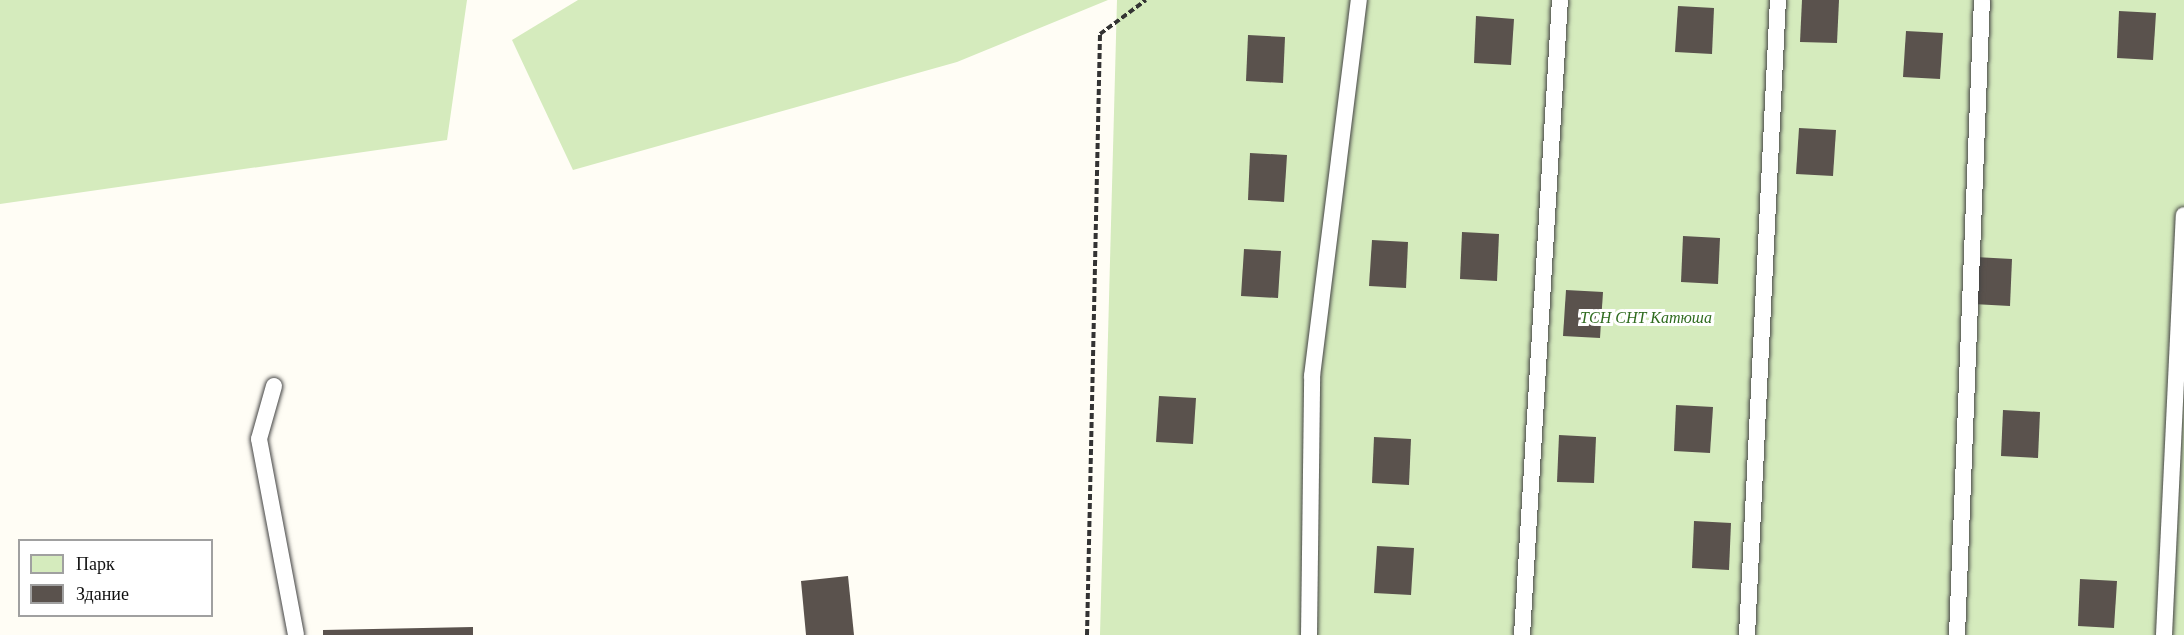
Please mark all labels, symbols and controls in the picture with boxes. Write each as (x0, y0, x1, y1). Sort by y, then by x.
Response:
park label: ТСН СНТ Катюша (1580, 308, 1712, 328)
legend (18, 539, 213, 617)
text: Парк (76, 554, 115, 574)
text: Здание (76, 584, 129, 604)

